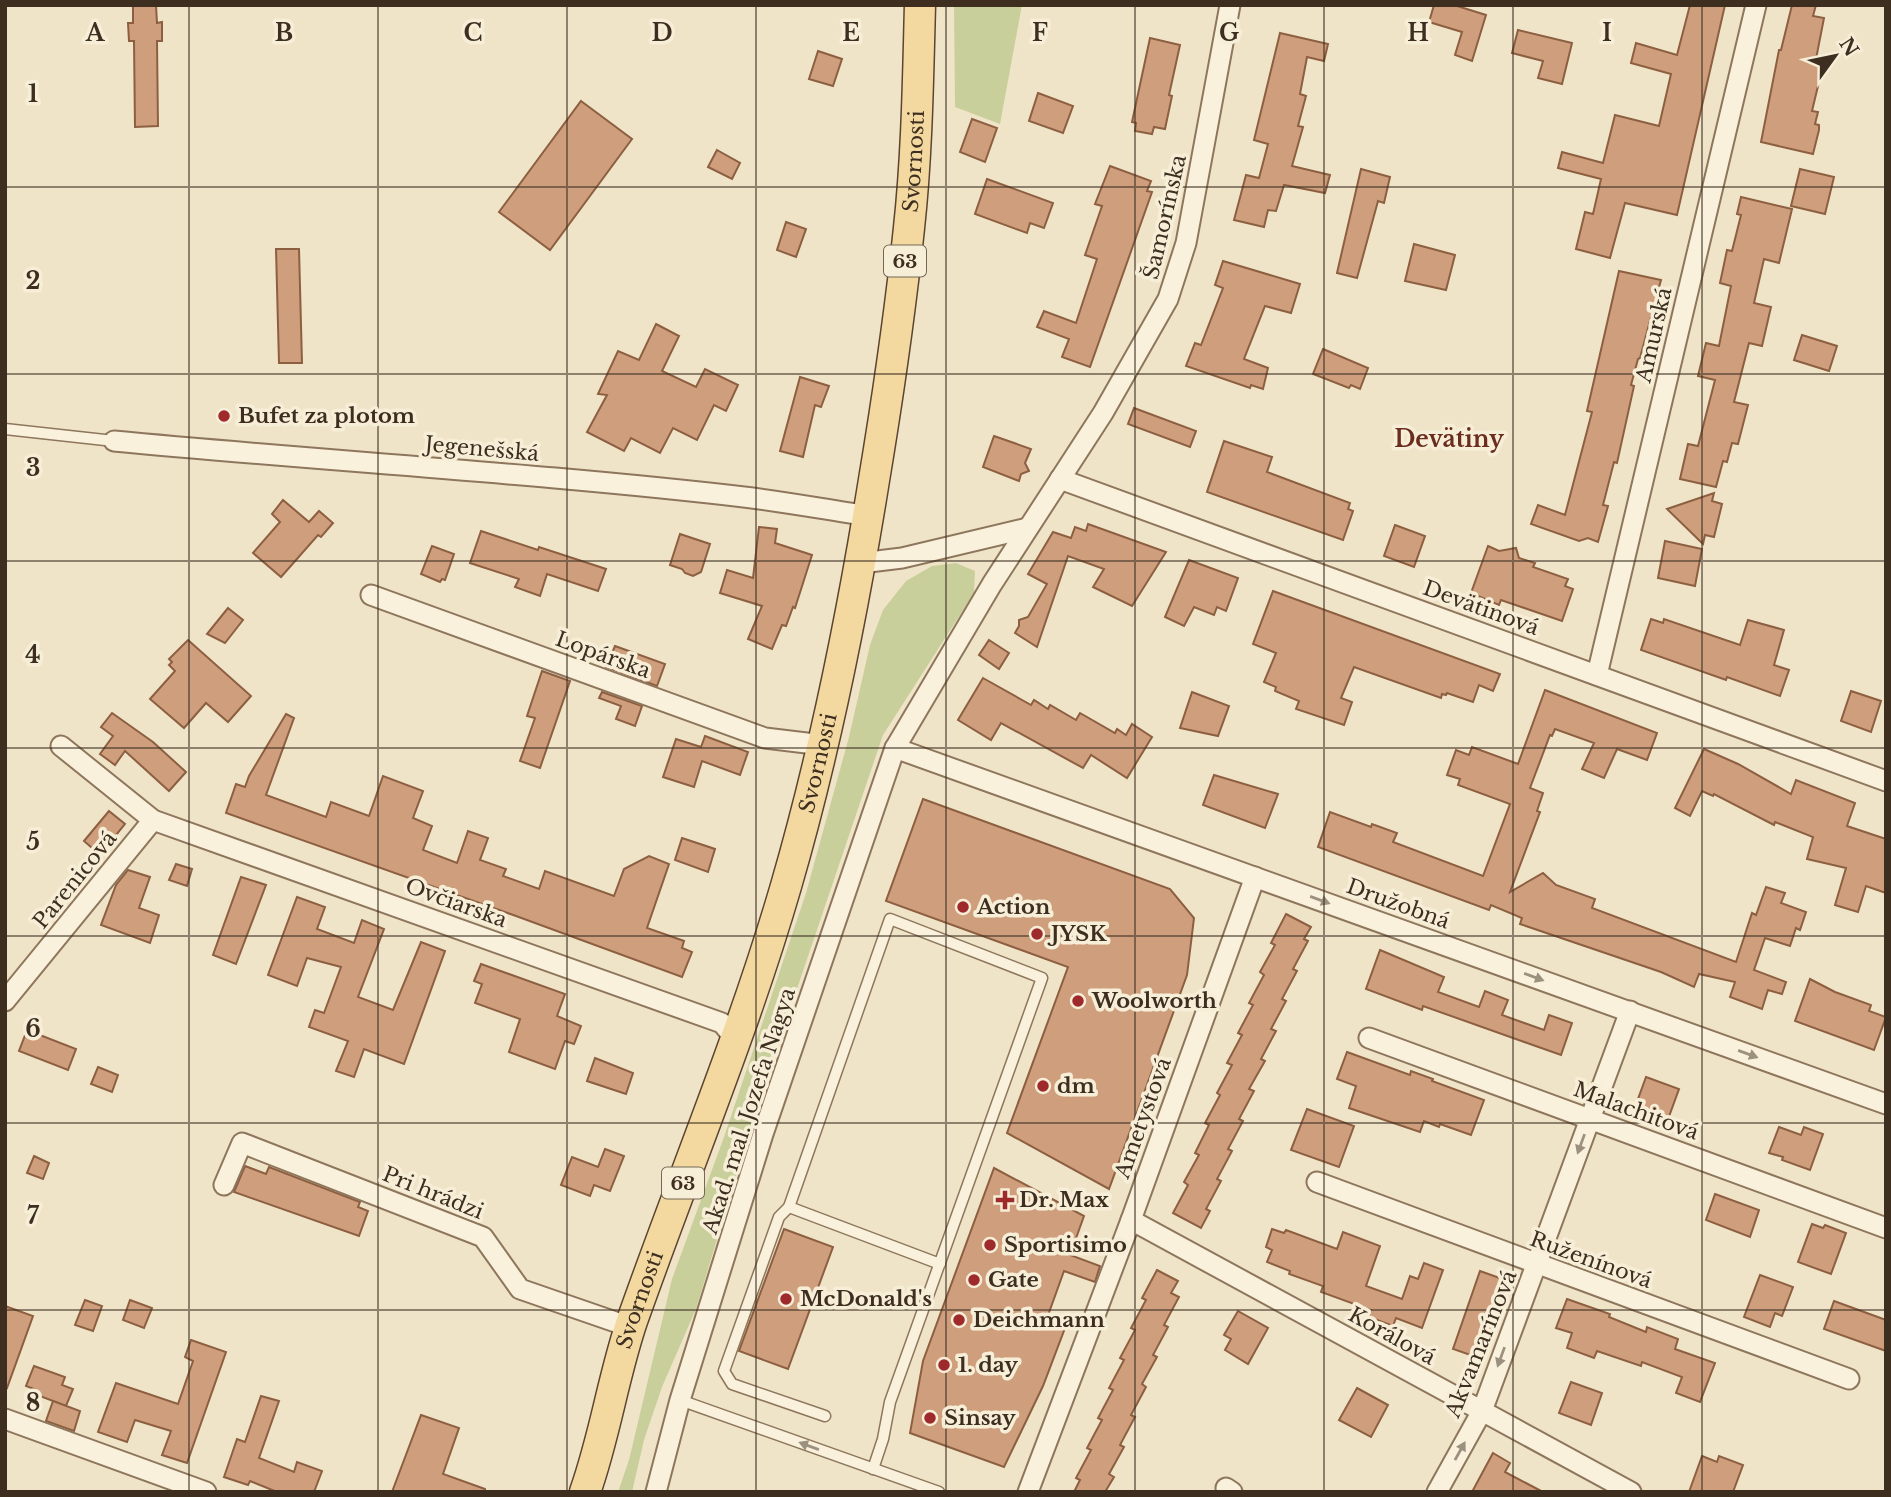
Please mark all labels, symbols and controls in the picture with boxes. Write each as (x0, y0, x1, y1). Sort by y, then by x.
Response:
text: A (85, 19, 106, 47)
text: B (275, 19, 293, 47)
text: C (464, 19, 482, 47)
text: D (651, 19, 673, 47)
text: E (842, 19, 860, 47)
text: F (1032, 19, 1048, 47)
text: G (1219, 19, 1239, 47)
text: H (1407, 19, 1429, 47)
text: I (1602, 19, 1612, 47)
north arrow (1800, 21, 1870, 91)
text: N (1834, 33, 1863, 61)
text: 1 (28, 80, 38, 108)
street label: Svornosti (898, 110, 930, 214)
street label: Šamorínska (1138, 152, 1192, 282)
road number: 63 (884, 246, 926, 276)
text: 2 (26, 267, 40, 295)
street label: Amurská (1630, 284, 1678, 386)
place label: Bufet za plotom (238, 403, 415, 429)
marker: Bufet za plotom (216, 408, 232, 424)
district label: Devätiny (1394, 425, 1505, 453)
street label: Jegenešská (421, 431, 540, 467)
text: 3 (26, 454, 40, 482)
street label: Devätinová (1419, 575, 1543, 641)
street label: Lopárska (552, 626, 654, 684)
text: 4 (25, 641, 41, 669)
street label: Svornosti (794, 711, 843, 816)
street label: Parenicová (28, 826, 122, 934)
text: 5 (26, 828, 40, 856)
street label: Ovčiarska (402, 873, 511, 934)
street label: Družobná (1343, 873, 1453, 935)
place label: Action (976, 894, 1050, 920)
one-way arrow (1309, 895, 1330, 906)
marker: Action (955, 899, 971, 915)
place label: JYSK (1047, 921, 1107, 947)
marker: JYSK (1029, 926, 1045, 942)
one-way arrow (1523, 972, 1544, 983)
street label: Akad. mal. Jozefa Nagya (697, 984, 801, 1238)
place label: Woolworth (1091, 988, 1217, 1014)
marker: Woolworth (1070, 993, 1086, 1009)
text: 6 (25, 1015, 41, 1043)
one-way arrow (1737, 1049, 1758, 1060)
street label: Ametystová (1109, 1054, 1177, 1183)
place label: dm (1057, 1073, 1095, 1099)
street label: Malachitová (1570, 1076, 1702, 1146)
marker: dm (1035, 1078, 1051, 1094)
one-way arrow (1575, 1134, 1586, 1155)
street label: Pri hrádzi (379, 1161, 487, 1225)
road number: 63 (662, 1168, 704, 1198)
place label: Dr. Max (1019, 1187, 1109, 1213)
marker: Dr. Max (997, 1192, 1013, 1208)
text: 7 (27, 1202, 40, 1230)
street label: Ruženínová (1526, 1226, 1656, 1294)
place label: Sportisimo (1004, 1232, 1127, 1258)
marker: Sportisimo (982, 1237, 998, 1253)
street label: Svornosti (611, 1247, 669, 1352)
street label: Akvamarínová (1439, 1266, 1523, 1422)
place label: Gate (988, 1267, 1039, 1293)
marker: Gate (966, 1272, 982, 1288)
place label: McDonald's (800, 1286, 932, 1312)
marker: McDonald's (778, 1291, 794, 1307)
street label: Korálová (1344, 1301, 1440, 1371)
place label: Deichmann (973, 1307, 1105, 1333)
marker: Deichmann (951, 1312, 967, 1328)
one-way arrow (1496, 1347, 1507, 1368)
place label: 1. day (958, 1352, 1018, 1378)
marker: 1. day (936, 1357, 952, 1373)
text: 8 (26, 1389, 40, 1417)
place label: Sinsay (944, 1405, 1016, 1431)
marker: Sinsay (922, 1410, 938, 1426)
one-way arrow (798, 1440, 819, 1451)
one-way arrow (1454, 1442, 1466, 1461)

